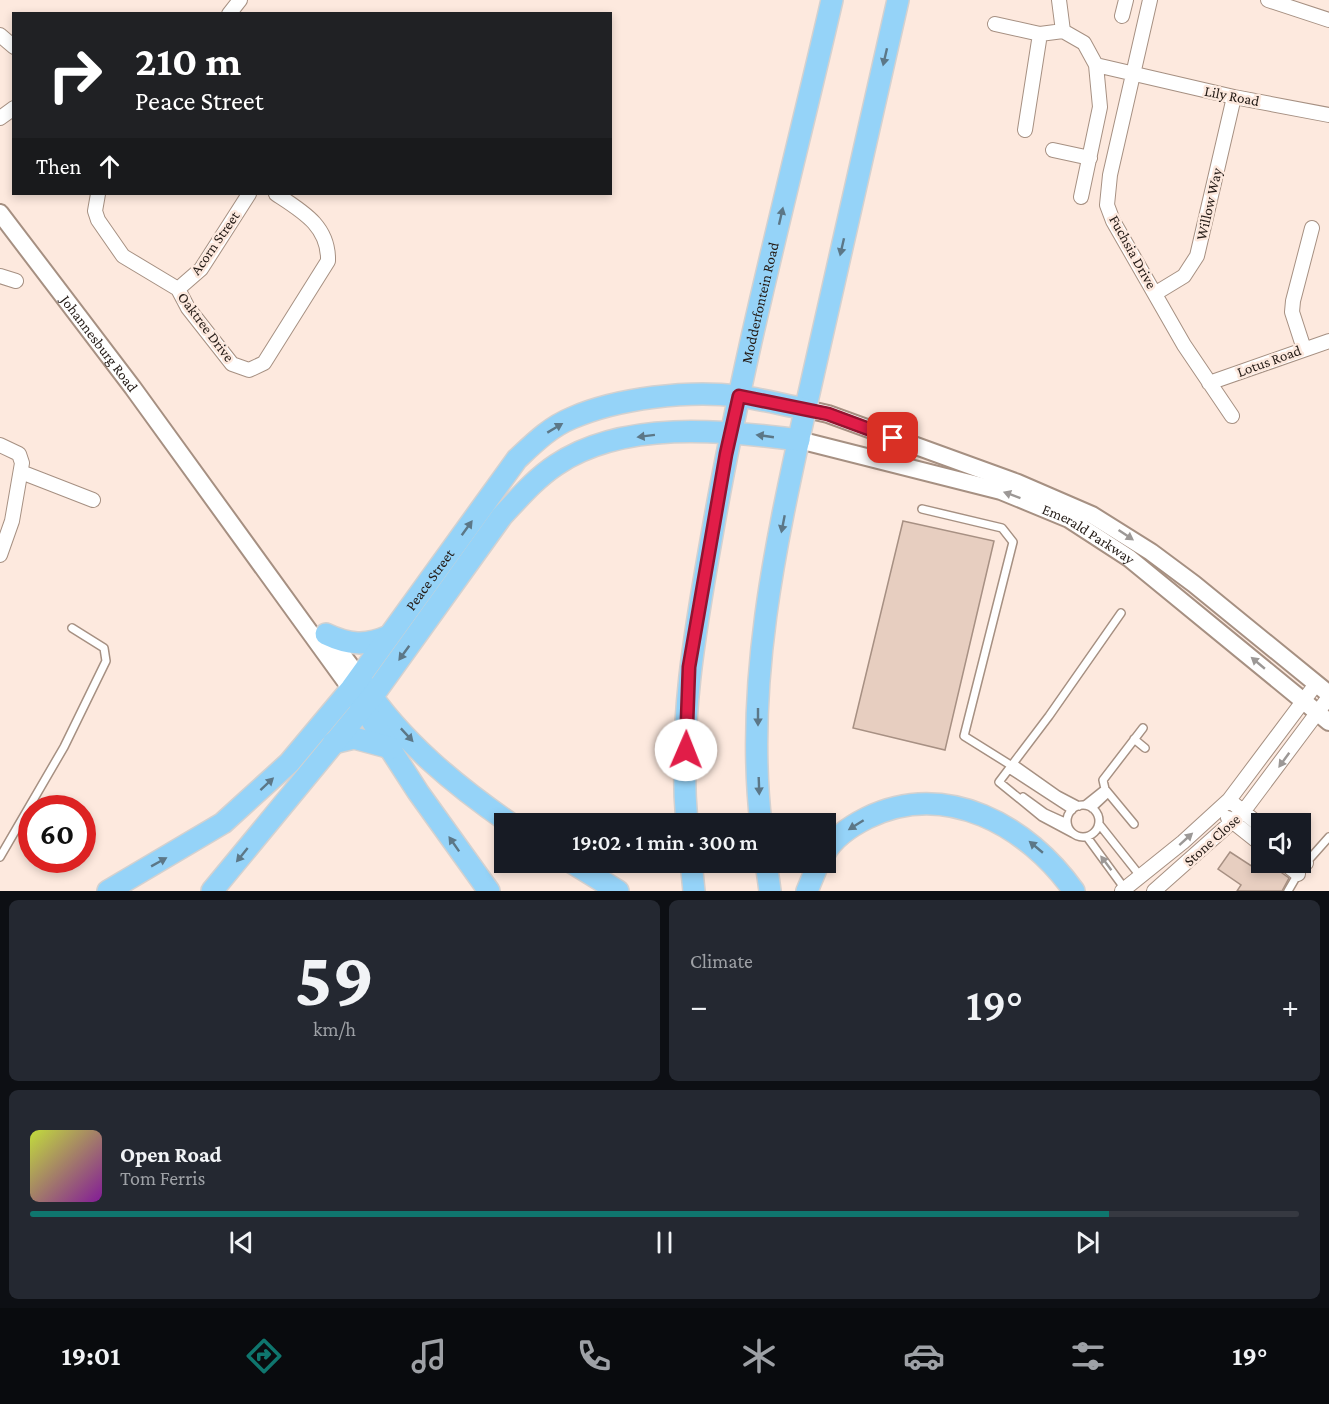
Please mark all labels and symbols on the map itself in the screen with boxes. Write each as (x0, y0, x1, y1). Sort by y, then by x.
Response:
one-way arrow (880, 48, 890, 66)
street label: Lily Road (1203, 83, 1261, 110)
street label: Willow Way (1193, 166, 1226, 242)
one-way arrow (777, 206, 786, 225)
street label: Acorn Street (187, 207, 243, 278)
street label: Fuchsia Drive (1106, 212, 1160, 292)
one-way arrow (837, 238, 847, 256)
street label: Modderfontein Road (738, 240, 782, 365)
street label: Oaktree Drive (175, 289, 238, 365)
street label: Johannesburg Road (56, 291, 141, 395)
street label: Lotus Road (1235, 342, 1303, 380)
pin (867, 412, 918, 463)
one-way arrow (547, 422, 563, 433)
one-way arrow (636, 431, 655, 440)
one-way arrow (755, 431, 774, 440)
one-way arrow (1003, 489, 1021, 499)
street label: Emerald Parkway (1040, 501, 1138, 568)
one-way arrow (778, 514, 787, 533)
one-way arrow (461, 520, 473, 535)
one-way arrow (1117, 529, 1133, 541)
street label: Peace Street (402, 545, 458, 613)
one-way arrow (398, 645, 410, 661)
one-way arrow (1251, 657, 1266, 670)
one-way arrow (753, 707, 763, 726)
position arrow (654, 718, 718, 782)
one-way arrow (400, 728, 414, 743)
one-way arrow (1278, 752, 1290, 767)
one-way arrow (755, 776, 764, 795)
one-way arrow (259, 777, 274, 791)
speed limit sign: 60 (18, 795, 96, 873)
street label: Stone Close (1181, 811, 1243, 869)
one-way arrow (848, 819, 864, 830)
one-way arrow (1178, 833, 1193, 846)
one-way arrow (449, 836, 461, 851)
one-way arrow (1029, 841, 1044, 854)
one-way arrow (235, 847, 248, 863)
one-way arrow (1100, 855, 1112, 871)
one-way arrow (151, 857, 168, 867)

